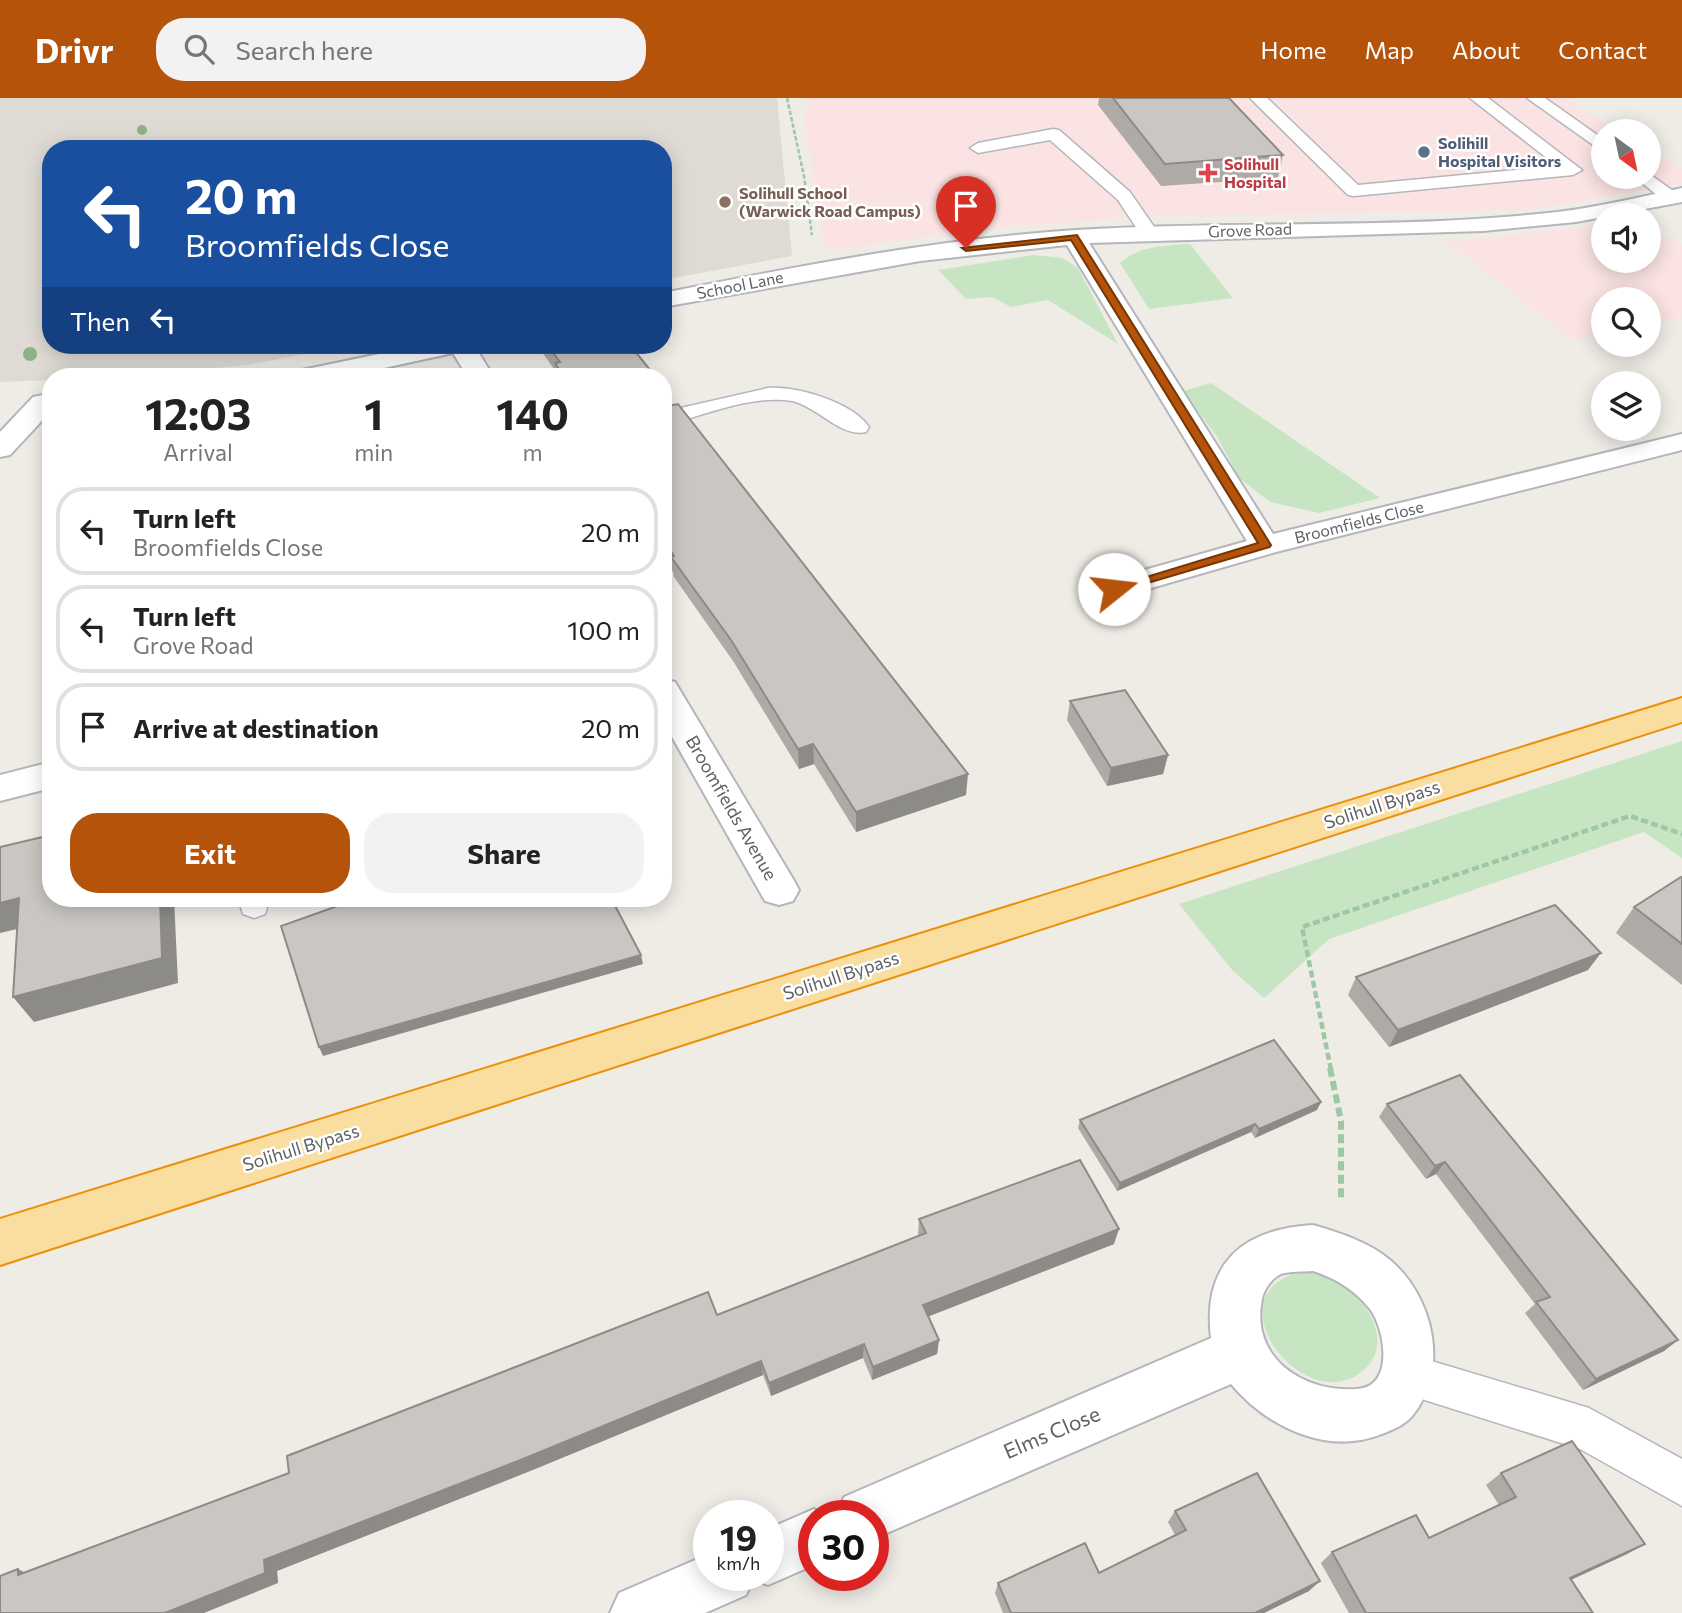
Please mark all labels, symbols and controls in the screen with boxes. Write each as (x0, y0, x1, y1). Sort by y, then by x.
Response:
search box (156, 18, 646, 81)
text: Drivr (35, 29, 114, 70)
icon: search (180, 30, 218, 68)
text: Search here (236, 34, 373, 65)
text: Home (1261, 35, 1327, 64)
text: Map (1365, 35, 1414, 64)
text: About (1452, 35, 1520, 64)
text: Contact (1558, 35, 1647, 64)
north arrow (1591, 119, 1661, 189)
map controls (1591, 119, 1661, 441)
place label: Solihill Hospital Visitors (1438, 133, 1561, 170)
marker: Solihill Hospital Visitors (1416, 144, 1432, 160)
place label: Solihull Hospital (1224, 154, 1286, 191)
marker: Solihull Hospital (1198, 163, 1218, 183)
text: 20 m (185, 164, 297, 224)
icon: left (70, 168, 161, 259)
pin (936, 176, 996, 248)
place label: Solihull School (Warwick Road Campus) (739, 183, 921, 220)
icon: arrive (947, 187, 985, 225)
marker: Solihull School (Warwick Road Campus) (717, 194, 733, 210)
button: sound (1591, 203, 1661, 273)
street label: Grove Road (1208, 219, 1292, 240)
text: Broomfields Close (185, 224, 449, 264)
street label: School Lane (695, 267, 785, 302)
button: search (1591, 287, 1661, 357)
icon: left (144, 301, 182, 339)
text: Then (70, 305, 130, 336)
button: layers (1591, 371, 1661, 441)
text: 12:03 (145, 387, 251, 439)
text: 1 (364, 387, 383, 439)
text: 140 (496, 387, 569, 439)
text: Arrival (163, 438, 233, 466)
text: min (354, 438, 393, 466)
text: m (523, 438, 543, 466)
street label: Broomfields Close (1292, 496, 1425, 547)
text: Turn left (133, 502, 236, 533)
icon: left (74, 512, 112, 550)
text: 20 m (581, 516, 640, 547)
text: Broomfields Close (133, 533, 323, 561)
position arrow (1077, 552, 1151, 626)
text: Turn left (133, 600, 236, 631)
icon: left (74, 610, 112, 648)
text: 100 m (567, 614, 640, 645)
text: Grove Road (133, 631, 254, 659)
icon: arrive (74, 708, 112, 746)
text: Arrive at destination (133, 712, 379, 743)
text: 20 m (581, 712, 640, 743)
street label: Broomfields Avenue (681, 731, 782, 884)
street label: Solihull Bypass (1321, 775, 1443, 833)
button: Exit (70, 813, 350, 893)
button: Share (364, 813, 644, 893)
street label: Solihull Bypass (780, 946, 902, 1004)
street label: Solihull Bypass (240, 1119, 362, 1175)
street label: Elms Close (999, 1400, 1103, 1463)
speed limit sign: 30 (798, 1500, 889, 1591)
text: 19 (720, 1515, 757, 1558)
text: km/h (717, 1552, 760, 1574)

